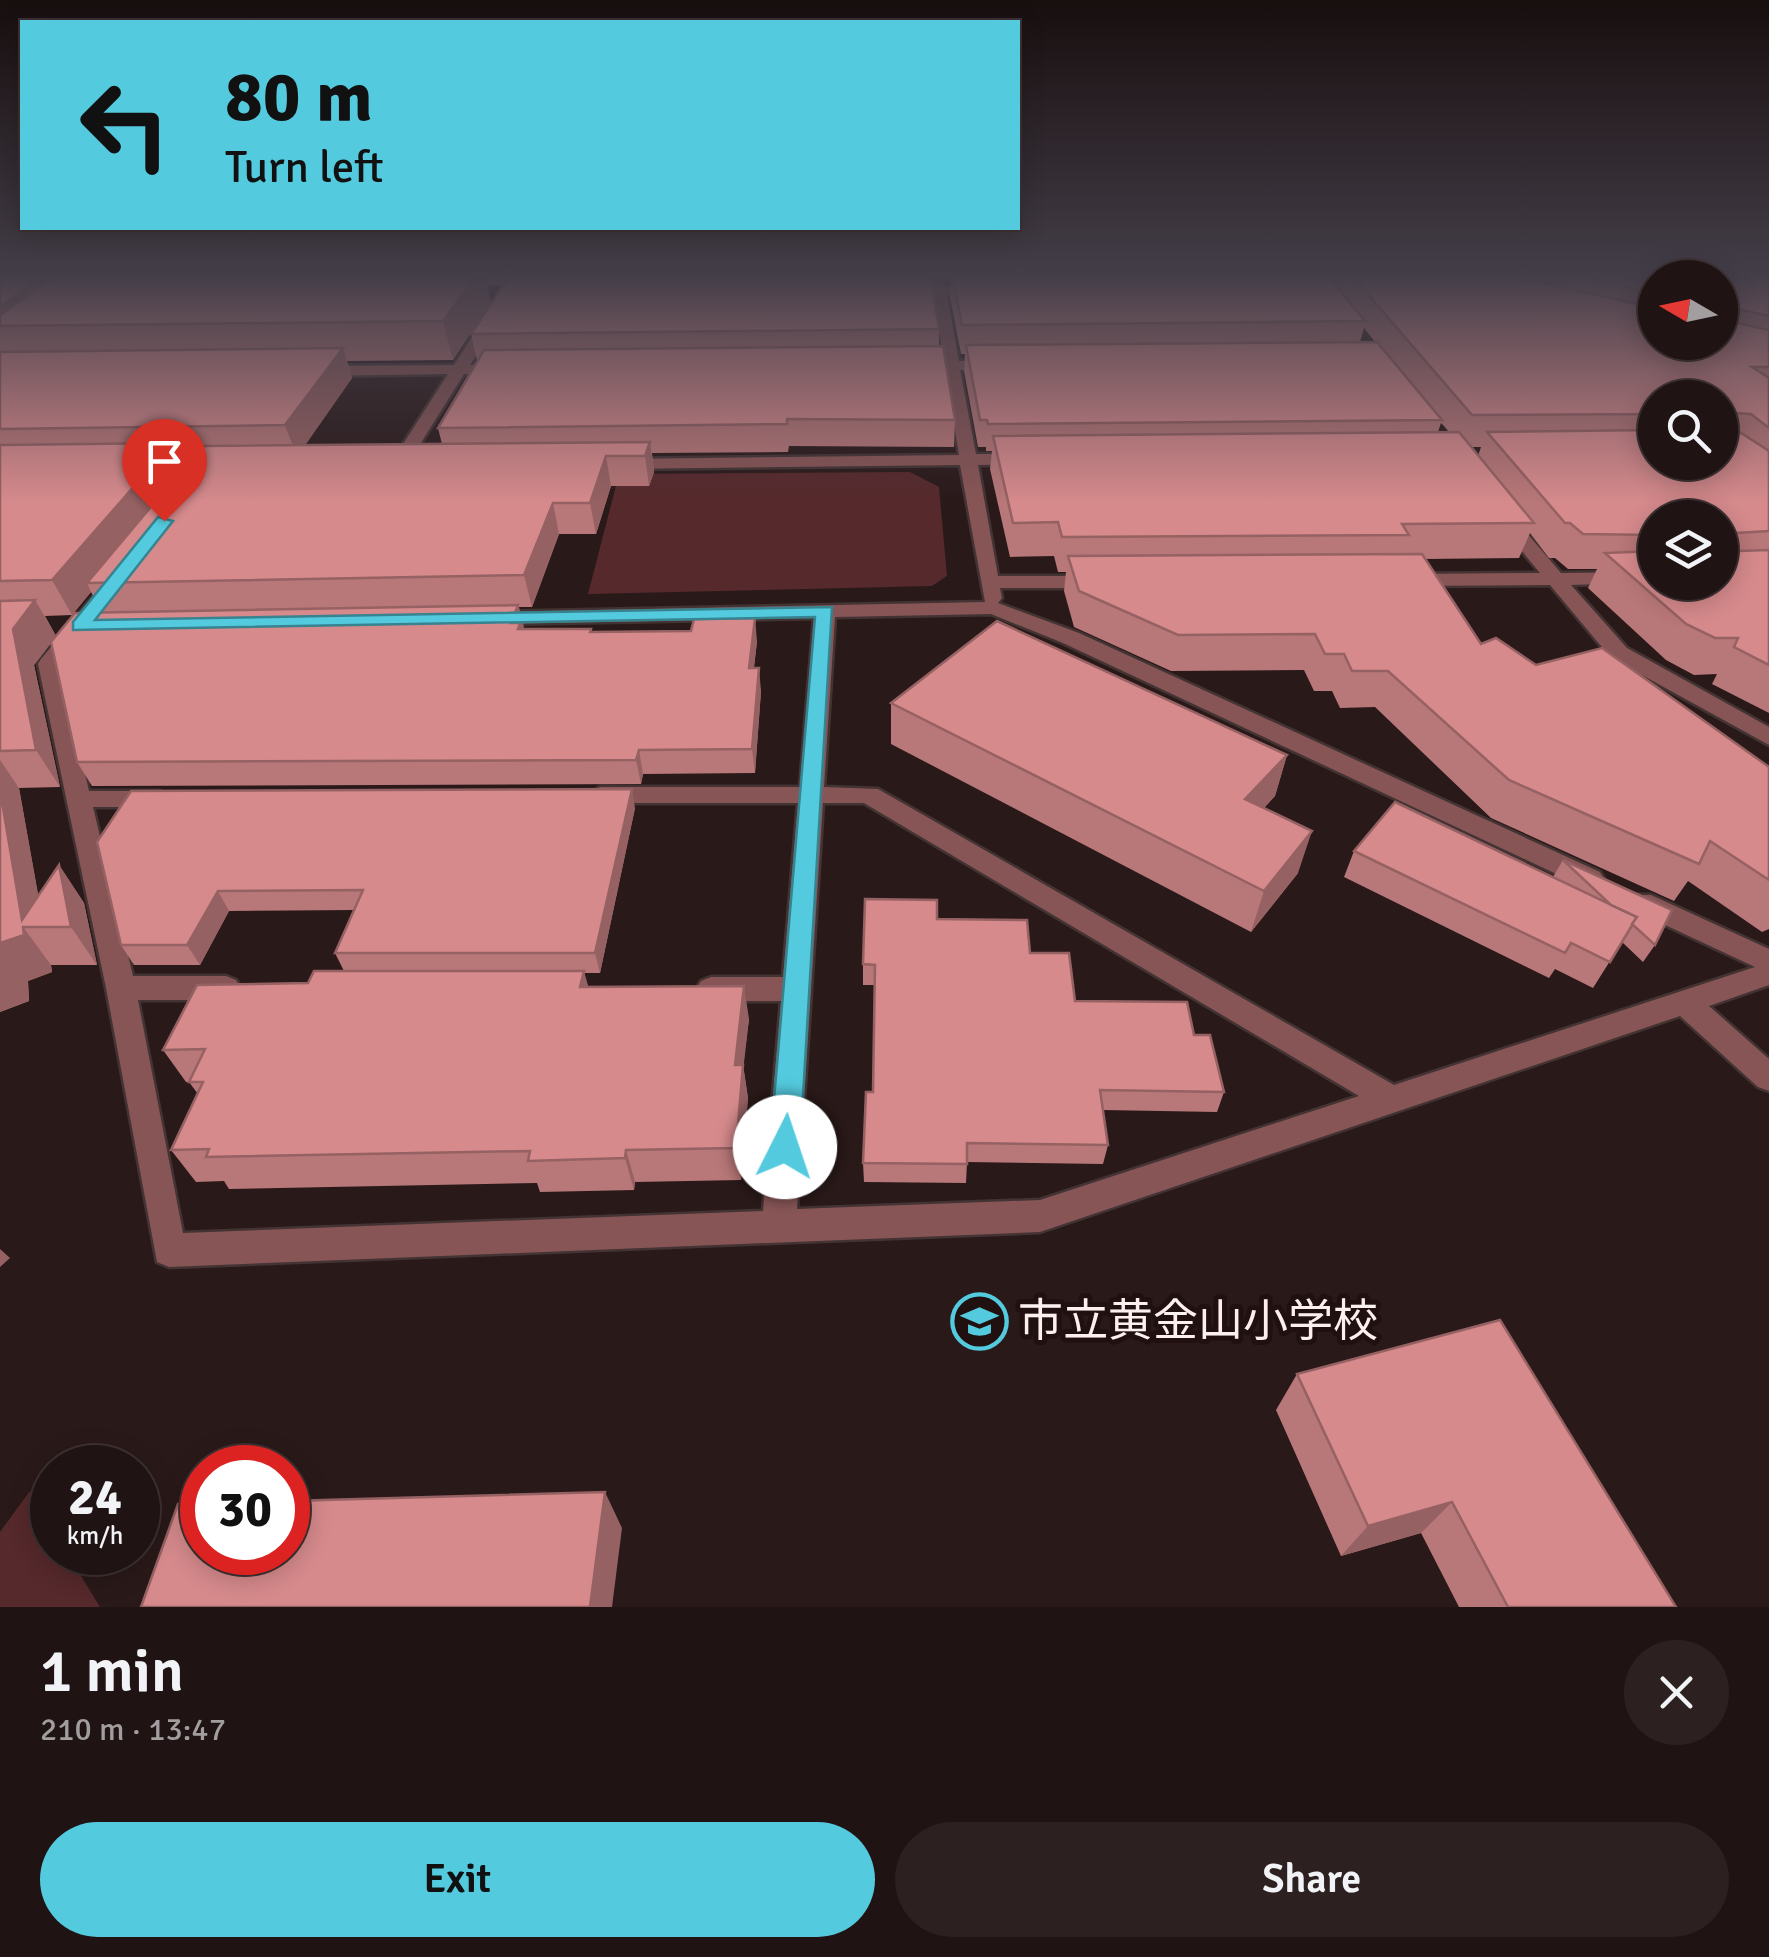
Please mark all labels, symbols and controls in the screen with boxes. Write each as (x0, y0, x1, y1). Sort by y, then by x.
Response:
text: 80 m (225, 54, 373, 140)
icon: left (60, 60, 190, 190)
text: Turn left (225, 140, 384, 195)
north arrow (1638, 260, 1738, 360)
map controls (1638, 260, 1738, 600)
button: search (1638, 380, 1738, 480)
pin (122, 419, 207, 522)
icon: arrive (137, 434, 192, 489)
button: layers (1638, 500, 1738, 600)
position arrow (733, 1095, 837, 1199)
school or university icon: 市立黄金山小学校 (949, 1291, 1009, 1351)
place label: 市立黄金山小学校 (1018, 1294, 1378, 1349)
speed limit sign: 30 (180, 1445, 310, 1575)
text: 24 (68, 1467, 122, 1529)
text: km/h (67, 1520, 123, 1551)
text: 1 min (40, 1635, 184, 1709)
button: close (1624, 1640, 1729, 1745)
text: 210 m · 13:47 (40, 1710, 226, 1749)
button: Exit (40, 1822, 875, 1937)
button: Share (895, 1822, 1729, 1937)

